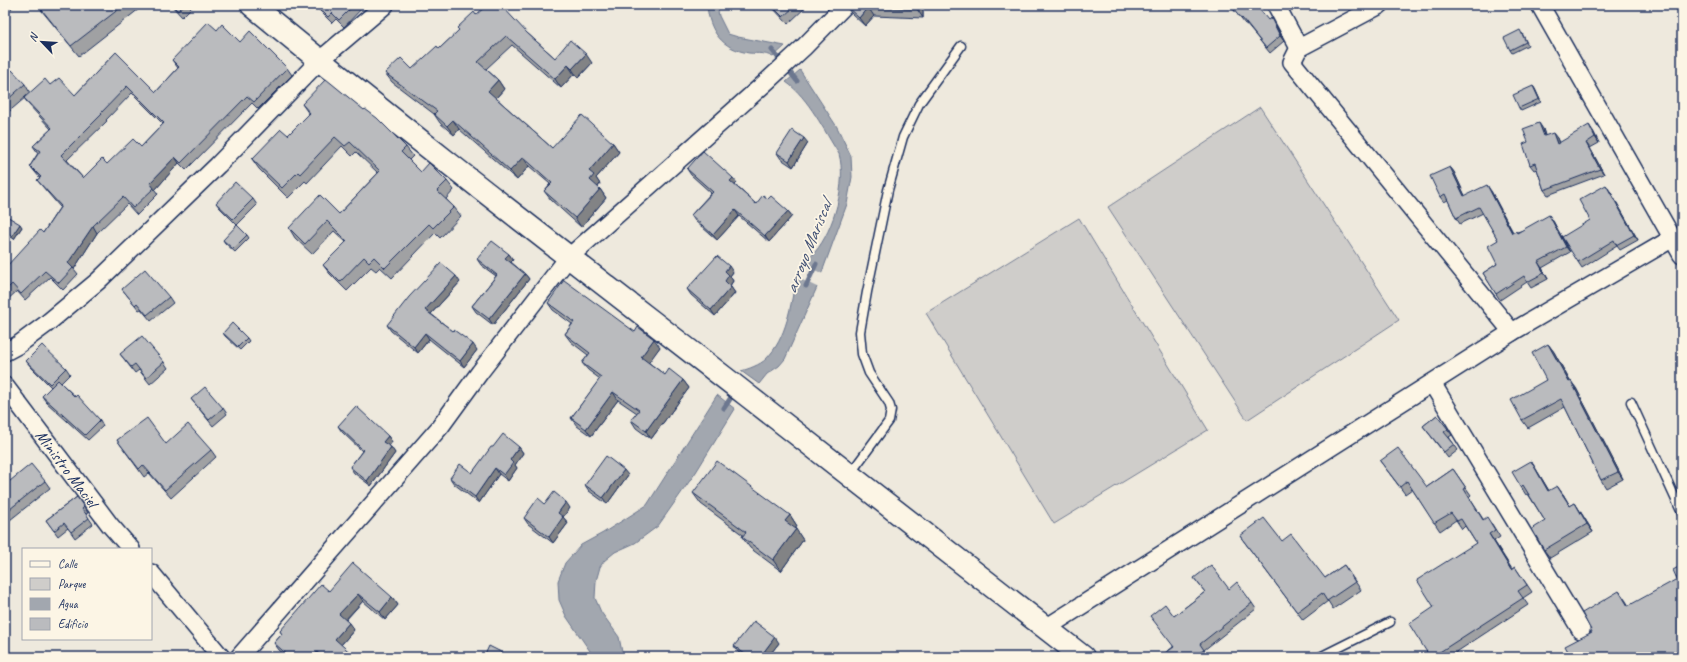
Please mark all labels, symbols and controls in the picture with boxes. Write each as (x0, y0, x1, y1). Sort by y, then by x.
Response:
north arrow (22, 22, 62, 62)
text: N (25, 30, 42, 44)
water label: arroyo Mariscal (779, 192, 839, 297)
street label: Ministro Maciel (31, 426, 104, 514)
legend (22, 548, 152, 640)
text: Calle (58, 556, 78, 572)
text: Parque (58, 576, 87, 592)
text: Agua (58, 596, 79, 612)
text: Edificio (58, 616, 88, 632)

